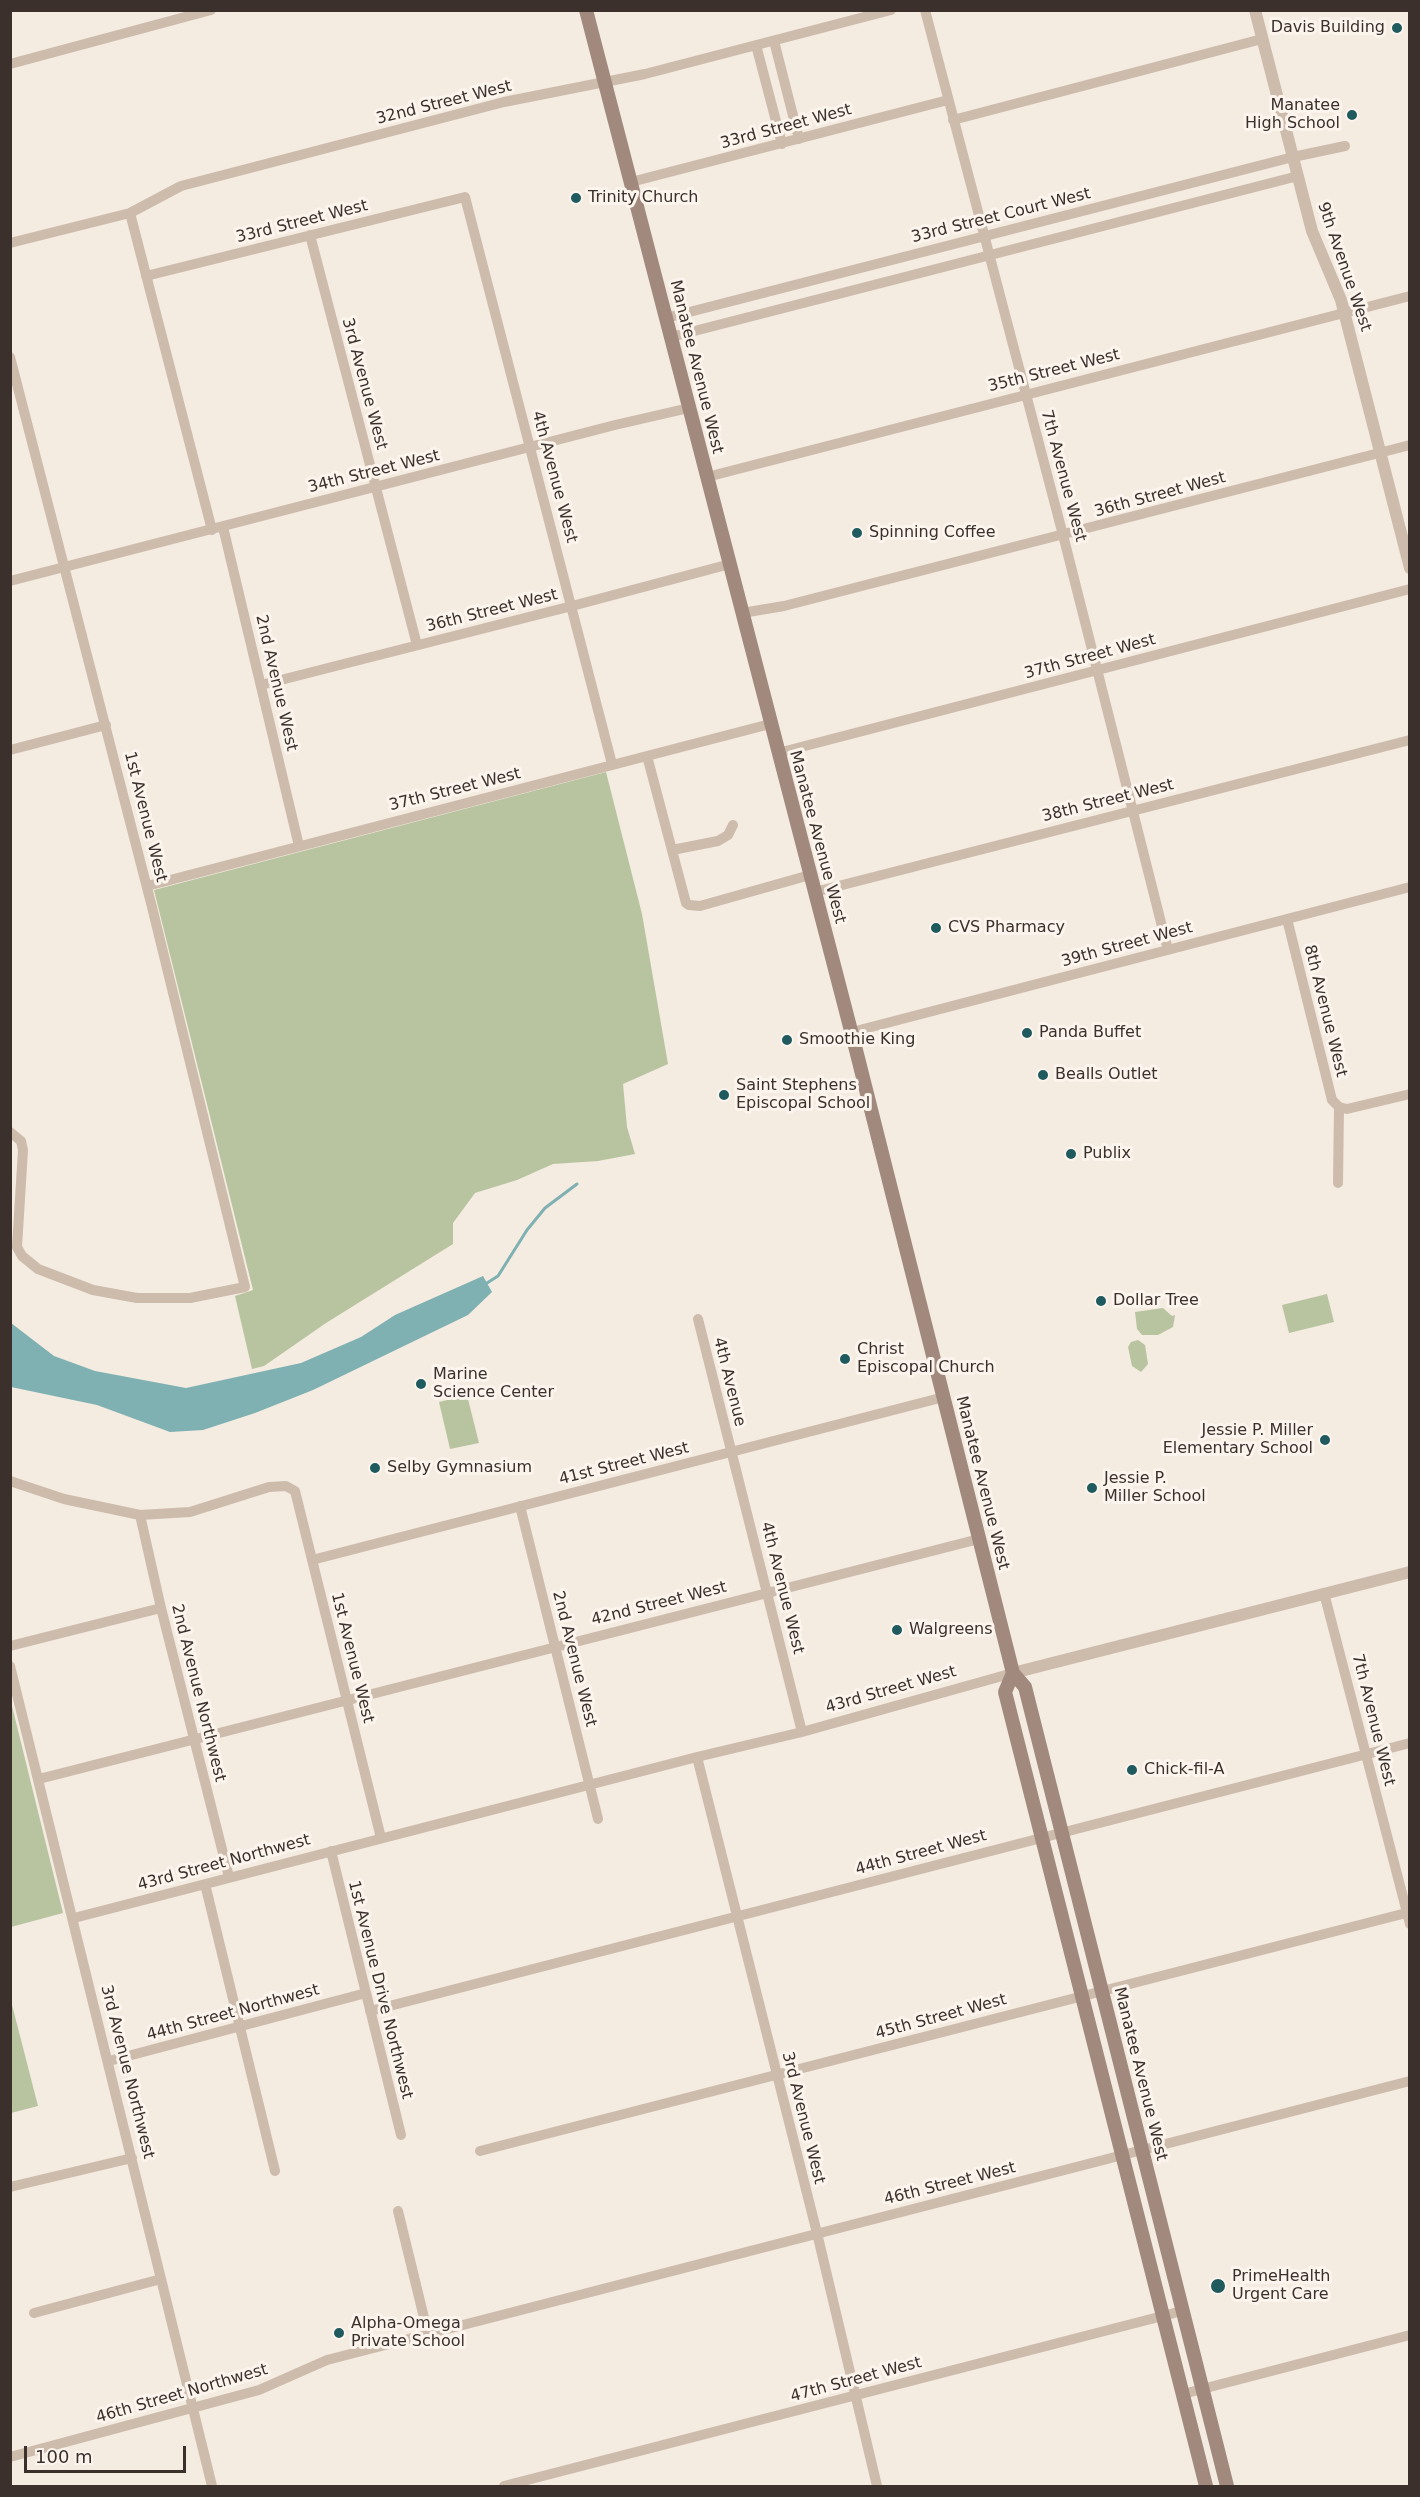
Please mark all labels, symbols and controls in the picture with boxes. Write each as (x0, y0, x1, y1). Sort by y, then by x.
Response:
place label: Davis Building (1271, 18, 1385, 38)
marker: Davis Building (1390, 21, 1404, 35)
street label: 32nd Street West (374, 77, 514, 129)
place label: Manatee High School (1245, 96, 1340, 134)
street label: 33rd Street West (718, 100, 854, 154)
marker: Manatee High School (1345, 108, 1359, 122)
street label: 33rd Street Court West (909, 184, 1093, 248)
place label: Trinity Church (588, 188, 698, 208)
marker: Trinity Church (569, 191, 583, 205)
street label: 33rd Street West (234, 196, 370, 248)
street label: 9th Avenue West (1313, 200, 1375, 334)
street label: Manatee Avenue West (665, 278, 727, 456)
street label: 3rd Avenue West (337, 316, 391, 452)
street label: 35th Street West (986, 345, 1122, 397)
street label: 7th Avenue West (1036, 408, 1090, 544)
street label: 4th Avenue West (527, 409, 581, 545)
street label: 34th Street West (306, 446, 442, 498)
street label: 36th Street West (1092, 468, 1228, 522)
place label: Spinning Coffee (869, 523, 996, 543)
marker: Spinning Coffee (850, 526, 864, 540)
street label: 36th Street West (424, 585, 560, 637)
street label: 2nd Avenue West (251, 613, 301, 753)
street label: 37th Street West (1022, 630, 1158, 684)
street label: Manatee Avenue West (785, 748, 849, 926)
street label: 1st Avenue West (120, 750, 170, 884)
street label: 37th Street West (387, 764, 523, 816)
street label: 38th Street West (1040, 775, 1176, 827)
place label: CVS Pharmacy (948, 918, 1065, 938)
street label: 39th Street West (1059, 918, 1195, 972)
marker: CVS Pharmacy (929, 921, 943, 935)
street label: 8th Avenue West (1299, 943, 1351, 1079)
place label: Panda Buffet (1039, 1023, 1141, 1043)
marker: Panda Buffet (1020, 1026, 1034, 1040)
place label: Smoothie King (799, 1030, 915, 1050)
marker: Smoothie King (780, 1033, 794, 1047)
place label: Bealls Outlet (1055, 1065, 1158, 1085)
marker: Bealls Outlet (1036, 1068, 1050, 1082)
place label: Saint Stephens Episcopal School (736, 1076, 870, 1114)
marker: Saint Stephens Episcopal School (717, 1088, 731, 1102)
place label: Publix (1083, 1144, 1131, 1164)
marker: Publix (1064, 1147, 1078, 1161)
place label: Dollar Tree (1113, 1291, 1199, 1311)
marker: Dollar Tree (1094, 1294, 1108, 1308)
street label: 4th Avenue (709, 1335, 749, 1429)
place label: Christ Episcopal Church (857, 1340, 995, 1378)
marker: Christ Episcopal Church (838, 1352, 852, 1366)
place label: Marine Science Center (433, 1365, 554, 1403)
marker: Marine Science Center (414, 1377, 428, 1391)
street label: Manatee Avenue West (951, 1394, 1013, 1572)
place label: Jessie P. Miller Elementary School (1163, 1421, 1313, 1459)
marker: Jessie P. Miller Elementary School (1318, 1433, 1332, 1447)
street label: 41st Street West (557, 1439, 691, 1489)
place label: Selby Gymnasium (387, 1458, 532, 1478)
marker: Selby Gymnasium (368, 1461, 382, 1475)
place label: Jessie P. Miller School (1104, 1469, 1206, 1507)
marker: Jessie P. Miller School (1085, 1481, 1099, 1495)
street label: 4th Avenue West (756, 1520, 808, 1656)
street label: 42nd Street West (589, 1578, 729, 1630)
street label: 2nd Avenue West (548, 1589, 600, 1729)
street label: 1st Avenue West (327, 1591, 377, 1725)
street label: 2nd Avenue Northwest (167, 1602, 229, 1784)
place label: Walgreens (909, 1620, 993, 1640)
marker: Walgreens (890, 1623, 904, 1637)
street label: 7th Avenue West (1347, 1652, 1399, 1788)
street label: 43rd Street West (823, 1662, 959, 1718)
place label: Chick-fil-A (1144, 1760, 1224, 1780)
marker: Chick-fil-A (1125, 1763, 1139, 1777)
street label: 44th Street West (853, 1826, 989, 1880)
street label: 43rd Street Northwest (136, 1831, 312, 1895)
street label: 1st Avenue Drive Northwest (344, 1879, 416, 2101)
street label: 44th Street Northwest (145, 1981, 321, 2045)
street label: 3rd Avenue Northwest (96, 1983, 158, 2161)
street label: Manatee Avenue West (1109, 1985, 1171, 2163)
street label: 45th Street West (873, 1990, 1009, 2044)
street label: 3rd Avenue West (777, 2050, 829, 2186)
street label: 46th Street West (882, 2158, 1018, 2210)
place label: PrimeHealth Urgent Care (1232, 2267, 1330, 2305)
marker: PrimeHealth Urgent Care (1209, 2277, 1227, 2295)
place label: Alpha-Omega Private School (351, 2314, 465, 2352)
marker: Alpha-Omega Private School (332, 2326, 346, 2340)
street label: 47th Street West (788, 2353, 924, 2407)
street label: 46th Street Northwest (94, 2360, 270, 2428)
scale bar (27, 2434, 189, 2472)
text: 100 m (35, 2446, 93, 2467)

